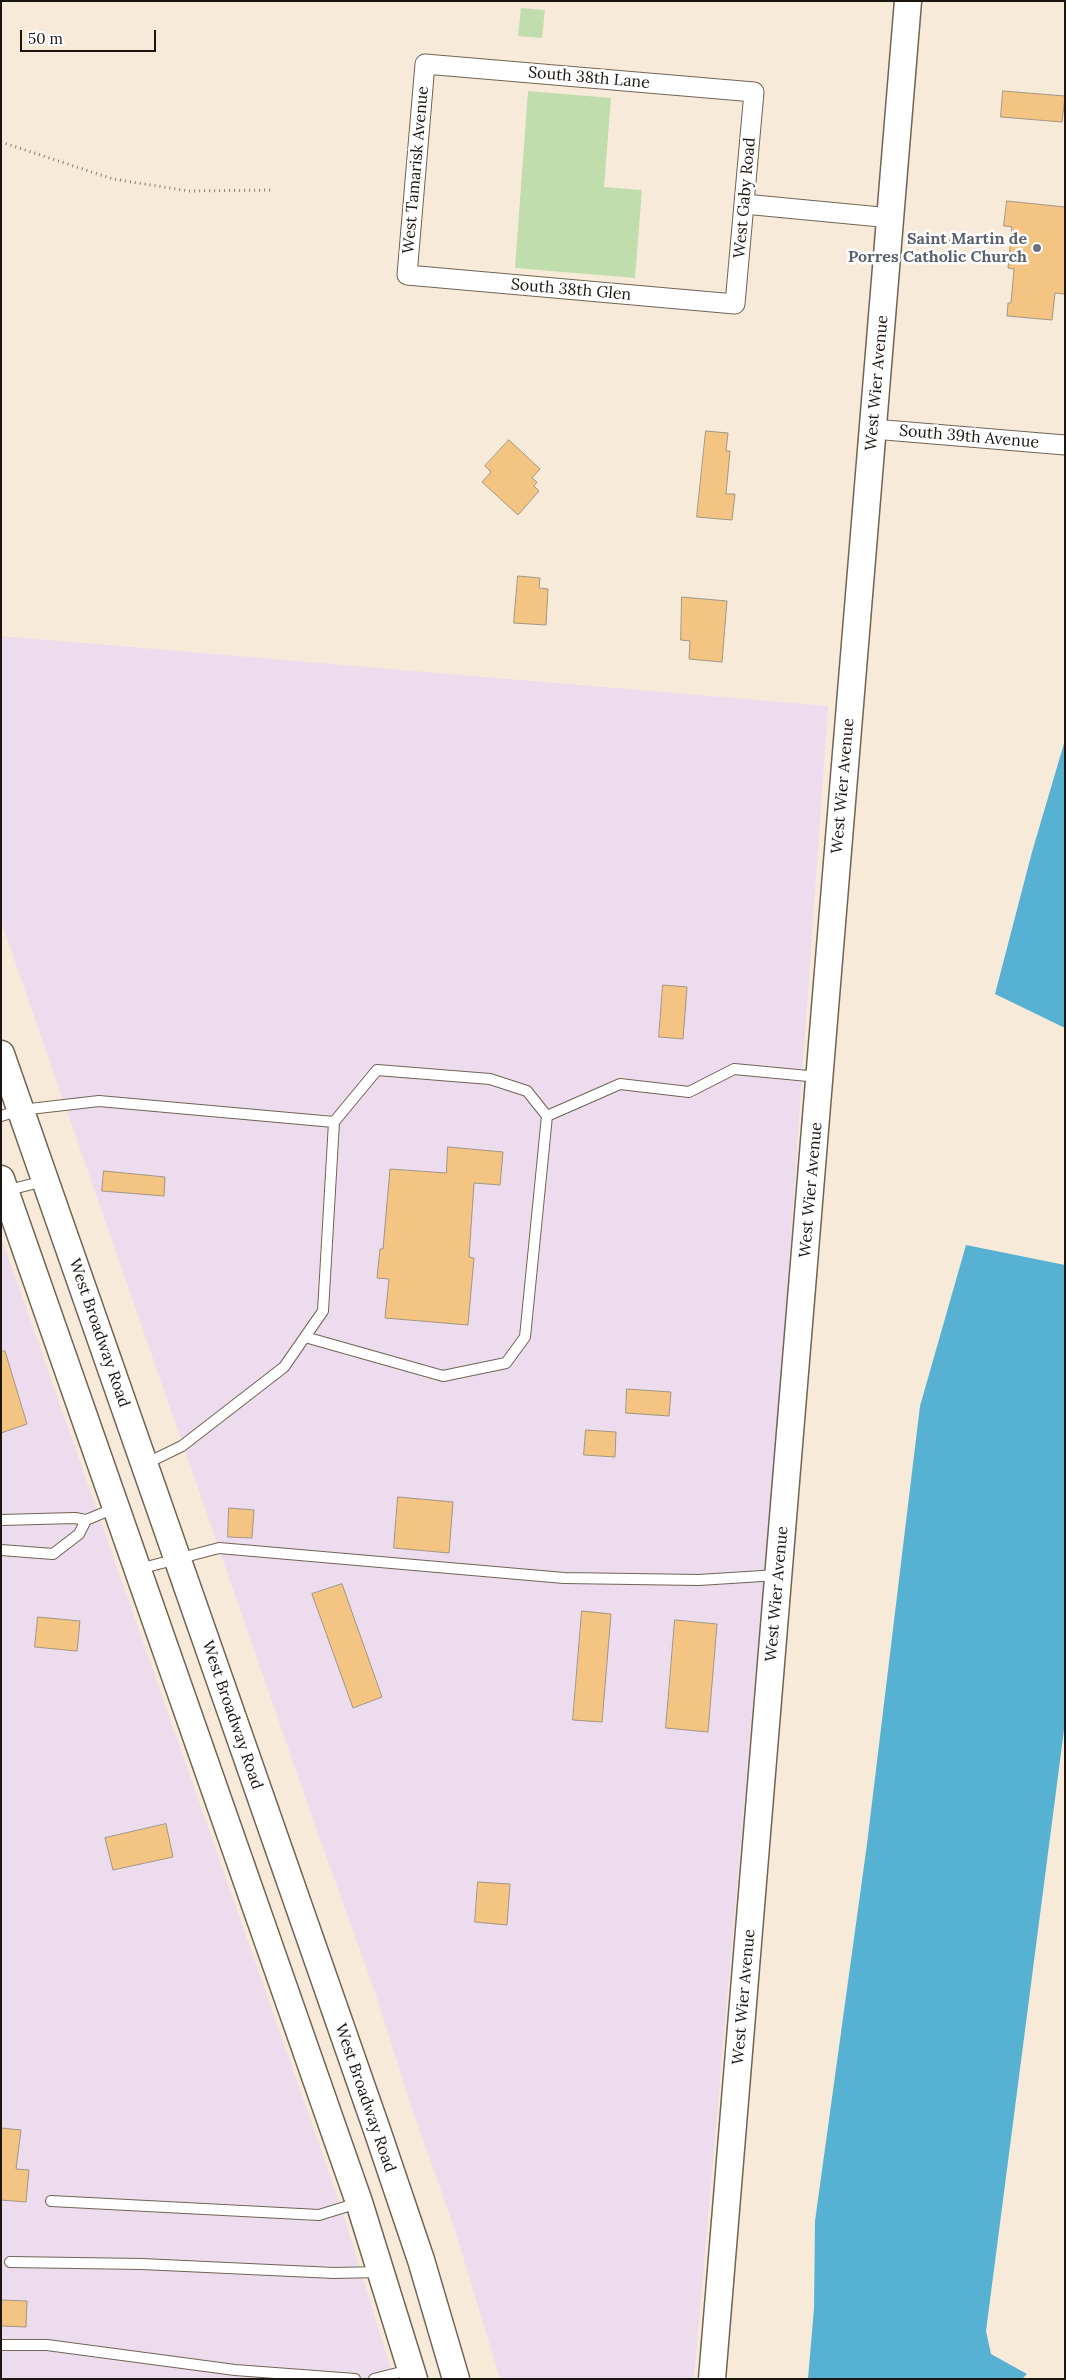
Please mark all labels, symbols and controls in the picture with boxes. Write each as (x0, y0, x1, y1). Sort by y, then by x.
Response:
scale bar (22, 20, 159, 52)
text: 50 m (28, 29, 63, 48)
street label: South 38th Lane (527, 63, 651, 93)
street label: West Tamarisk Avenue (399, 85, 433, 255)
street label: West Gaby Road (730, 137, 760, 259)
place label: Saint Martin de Porres Catholic Church (848, 229, 1027, 267)
marker: Saint Martin de Porres Catholic Church (1031, 242, 1043, 254)
street label: South 38th Glen (510, 275, 632, 305)
street label: West Wier Avenue (862, 314, 892, 452)
street label: South 39th Avenue (898, 421, 1040, 453)
street label: West Wier Avenue (828, 717, 858, 855)
street label: West Wier Avenue (796, 1121, 826, 1259)
street label: West Broadway Road (65, 1256, 133, 1410)
street label: West Wier Avenue (762, 1525, 792, 1663)
street label: West Broadway Road (198, 1638, 266, 1792)
street label: West Wier Avenue (729, 1928, 759, 2066)
street label: West Broadway Road (331, 2021, 399, 2175)

